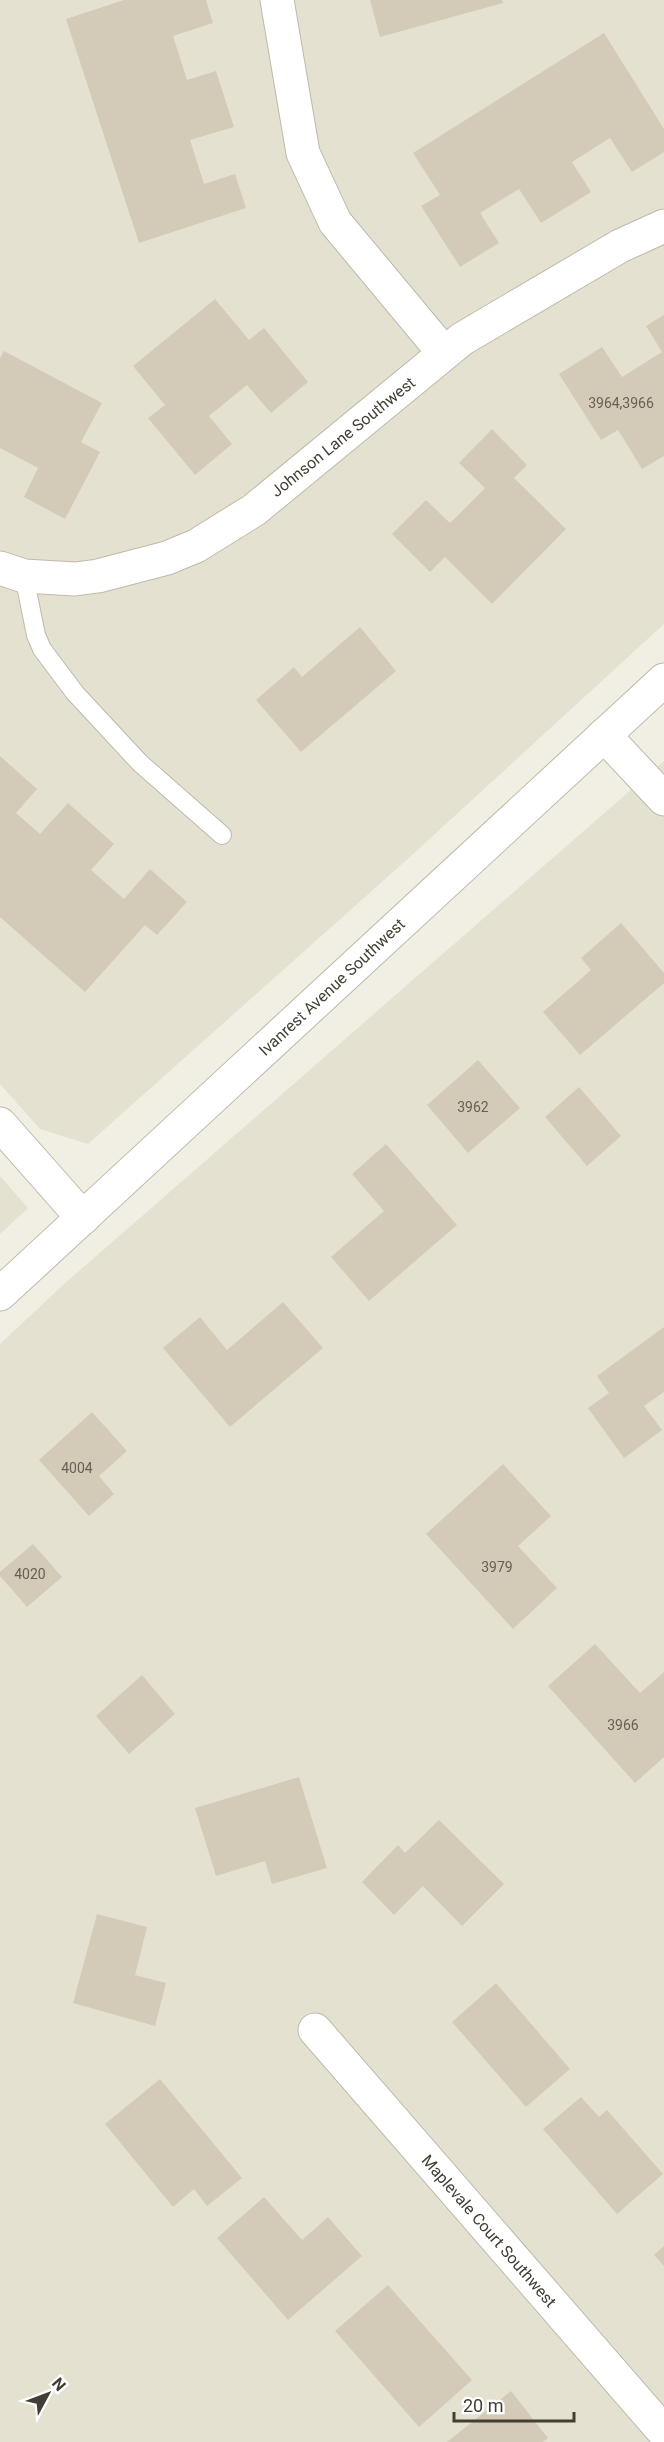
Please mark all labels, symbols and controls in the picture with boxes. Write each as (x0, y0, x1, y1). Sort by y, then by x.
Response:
street label: Johnson Lane Southwest (267, 373, 419, 501)
house number: 3964,3966 (588, 395, 654, 411)
street label: Ivanrest Avenue Southwest (255, 914, 409, 1060)
house number: 3962 (457, 1099, 489, 1115)
house number: 4004 (61, 1460, 93, 1476)
house number: 3979 (481, 1559, 513, 1575)
house number: 4020 (14, 1566, 46, 1582)
house number: 3966 (607, 1717, 639, 1733)
street label: Maplevale Court Southwest (418, 2151, 560, 2311)
north arrow (18, 2364, 78, 2424)
text: N (48, 2374, 70, 2395)
scale bar (454, 2385, 574, 2423)
text: 20 m (463, 2395, 503, 2416)

